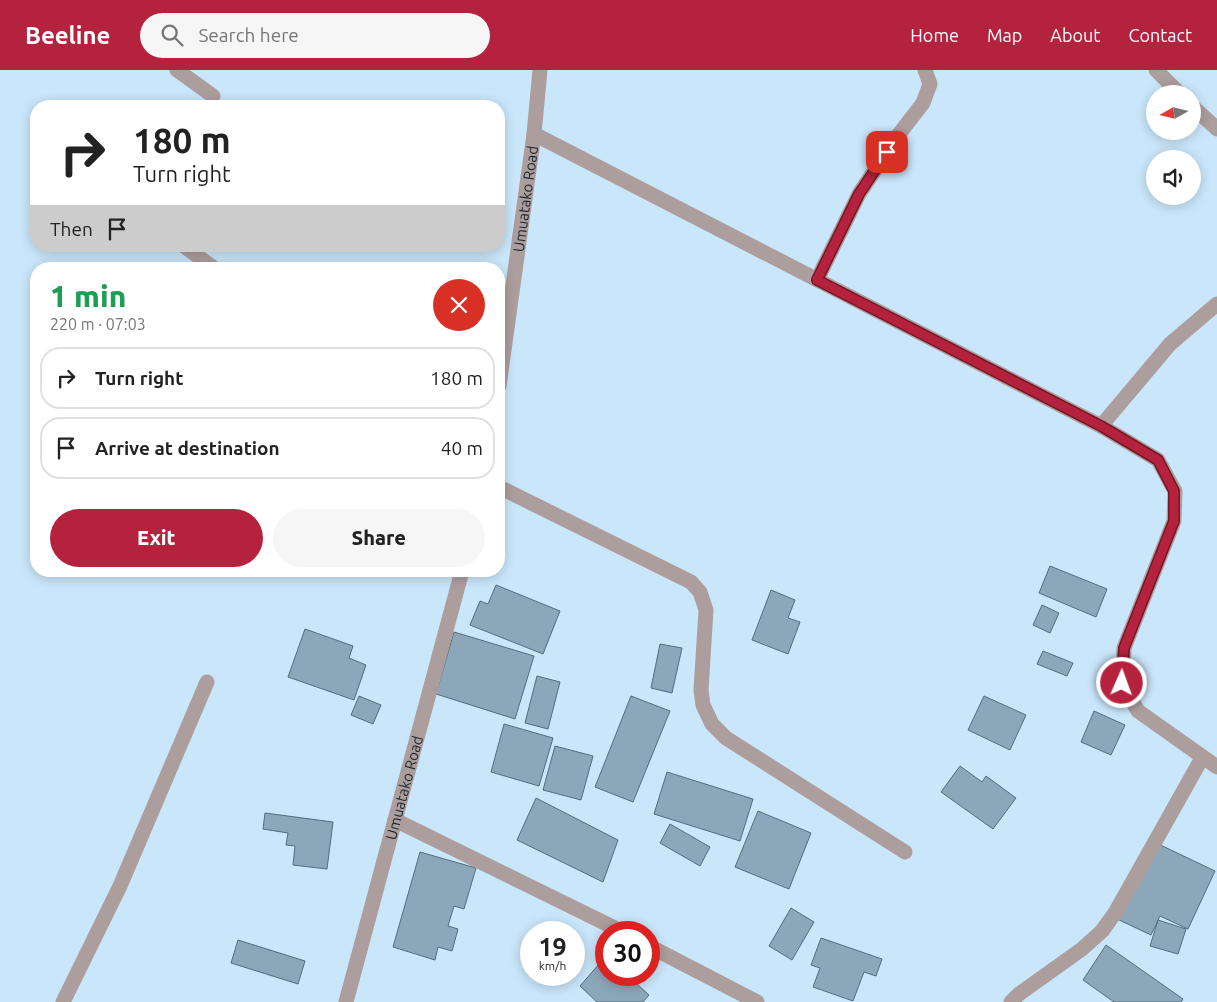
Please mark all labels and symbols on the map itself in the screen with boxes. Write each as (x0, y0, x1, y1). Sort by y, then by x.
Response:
north arrow (1146, 85, 1201, 140)
pin (866, 131, 908, 173)
street label: Umuatako Road (509, 145, 541, 253)
position arrow (1095, 656, 1147, 708)
street label: Umuatako Road (382, 734, 426, 842)
speed limit sign: 30 (595, 921, 660, 986)

